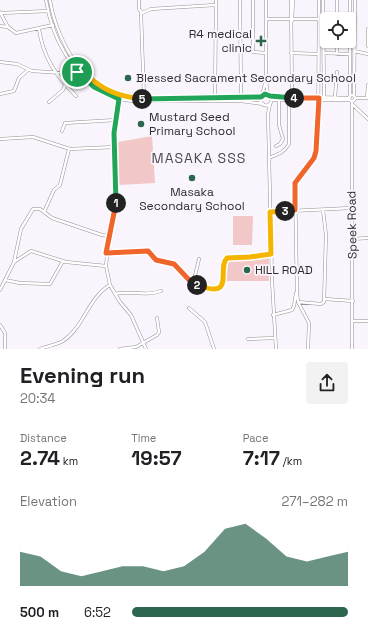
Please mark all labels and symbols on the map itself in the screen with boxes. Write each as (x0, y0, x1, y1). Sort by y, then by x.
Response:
place label: R4 medical clinic (189, 26, 252, 56)
marker: R4 medical clinic (255, 35, 267, 47)
pin (60, 55, 94, 89)
place label: Blessed Sacrament Secondary School (136, 70, 356, 86)
marker: Blessed Sacrament Secondary School (123, 73, 133, 83)
pin: 4 (284, 88, 304, 108)
pin: 5 (132, 89, 152, 109)
place label: Mustard Seed Primary School (149, 109, 236, 139)
marker: Mustard Seed Primary School (136, 119, 146, 129)
district label: MASAKA SSS (152, 149, 246, 167)
marker: Masaka Secondary School (187, 173, 197, 183)
place label: Masaka Secondary School (139, 184, 245, 214)
street label: Speek Road (343, 191, 361, 259)
pin: 1 (106, 193, 126, 213)
pin: 3 (275, 201, 295, 221)
place label: HILL ROAD (255, 262, 313, 278)
marker: HILL ROAD (242, 265, 252, 275)
pin: 2 (187, 275, 207, 295)

